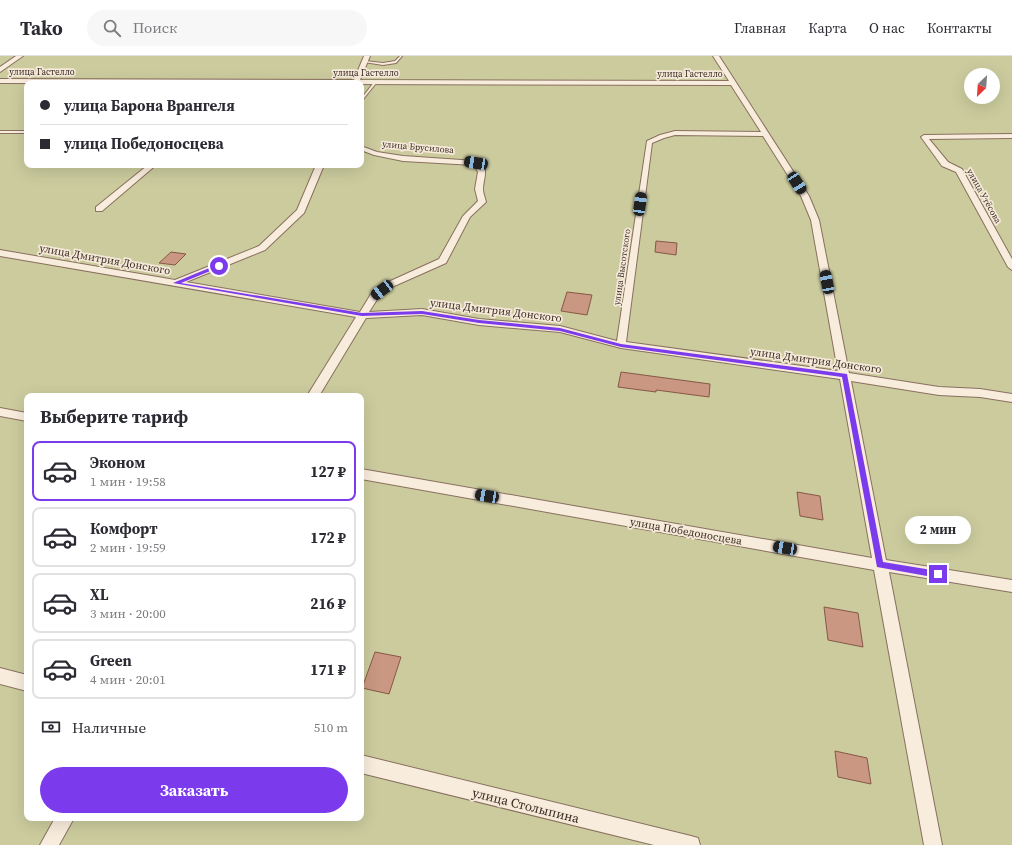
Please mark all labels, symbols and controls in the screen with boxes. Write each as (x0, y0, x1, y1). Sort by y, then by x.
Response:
search box (87, 10, 367, 46)
text: Tako (20, 15, 63, 41)
icon: search (101, 17, 123, 39)
text: Поиск (133, 17, 177, 38)
text: Главная (734, 18, 786, 38)
text: Карта (808, 18, 847, 38)
text: О нас (869, 18, 905, 38)
text: Контакты (927, 18, 992, 38)
street label: улица Гастелло (9, 66, 75, 78)
street label: улица Гастелло (333, 67, 399, 79)
street label: улица Гастелло (657, 68, 723, 80)
north arrow (964, 68, 1000, 104)
map controls (964, 68, 1000, 104)
text: улица Барона Врангеля (64, 95, 235, 116)
text: улица Победоносцева (64, 133, 224, 154)
street label: улица Брусилова (382, 138, 455, 156)
car (463, 155, 489, 171)
street label: улица Утёсова (964, 166, 1004, 226)
car (785, 170, 809, 196)
car (632, 191, 648, 217)
street label: улица Высотского (611, 228, 633, 306)
street label: улица Дмитрия Донского (38, 241, 172, 278)
route start (210, 257, 228, 275)
car (819, 269, 835, 295)
car (369, 278, 395, 302)
street label: улица Дмитрия Донского (429, 295, 563, 326)
street label: улица Дмитрия Донского (749, 344, 883, 377)
text: Выберите тариф (40, 404, 188, 429)
text: Эконом (90, 452, 145, 473)
icon: car (42, 453, 78, 489)
text: 127 ₽ (310, 461, 346, 482)
text: 1 мин · 19:58 (90, 473, 166, 490)
car (474, 488, 500, 504)
street label: улица Победоносцева (629, 514, 743, 549)
callout: 2 мин (905, 516, 971, 544)
text: Комфорт (90, 518, 158, 539)
icon: car (42, 519, 78, 555)
text: 2 мин (920, 521, 956, 538)
text: 172 ₽ (310, 527, 346, 548)
text: 2 мин · 19:59 (90, 539, 166, 556)
car (772, 540, 798, 556)
route end (929, 565, 947, 583)
text: XL (90, 584, 109, 605)
icon: car (42, 585, 78, 621)
text: 216 ₽ (310, 593, 346, 614)
text: 3 мин · 20:00 (90, 605, 166, 622)
text: Green (90, 650, 132, 671)
icon: car (42, 651, 78, 687)
text: 171 ₽ (310, 659, 346, 680)
text: 4 мин · 20:01 (90, 671, 166, 688)
icon: cash (40, 716, 62, 738)
text: Наличные (72, 717, 146, 738)
text: 510 m (314, 719, 348, 736)
button: Заказать (40, 767, 348, 813)
street label: улица Столыпина (471, 784, 581, 827)

